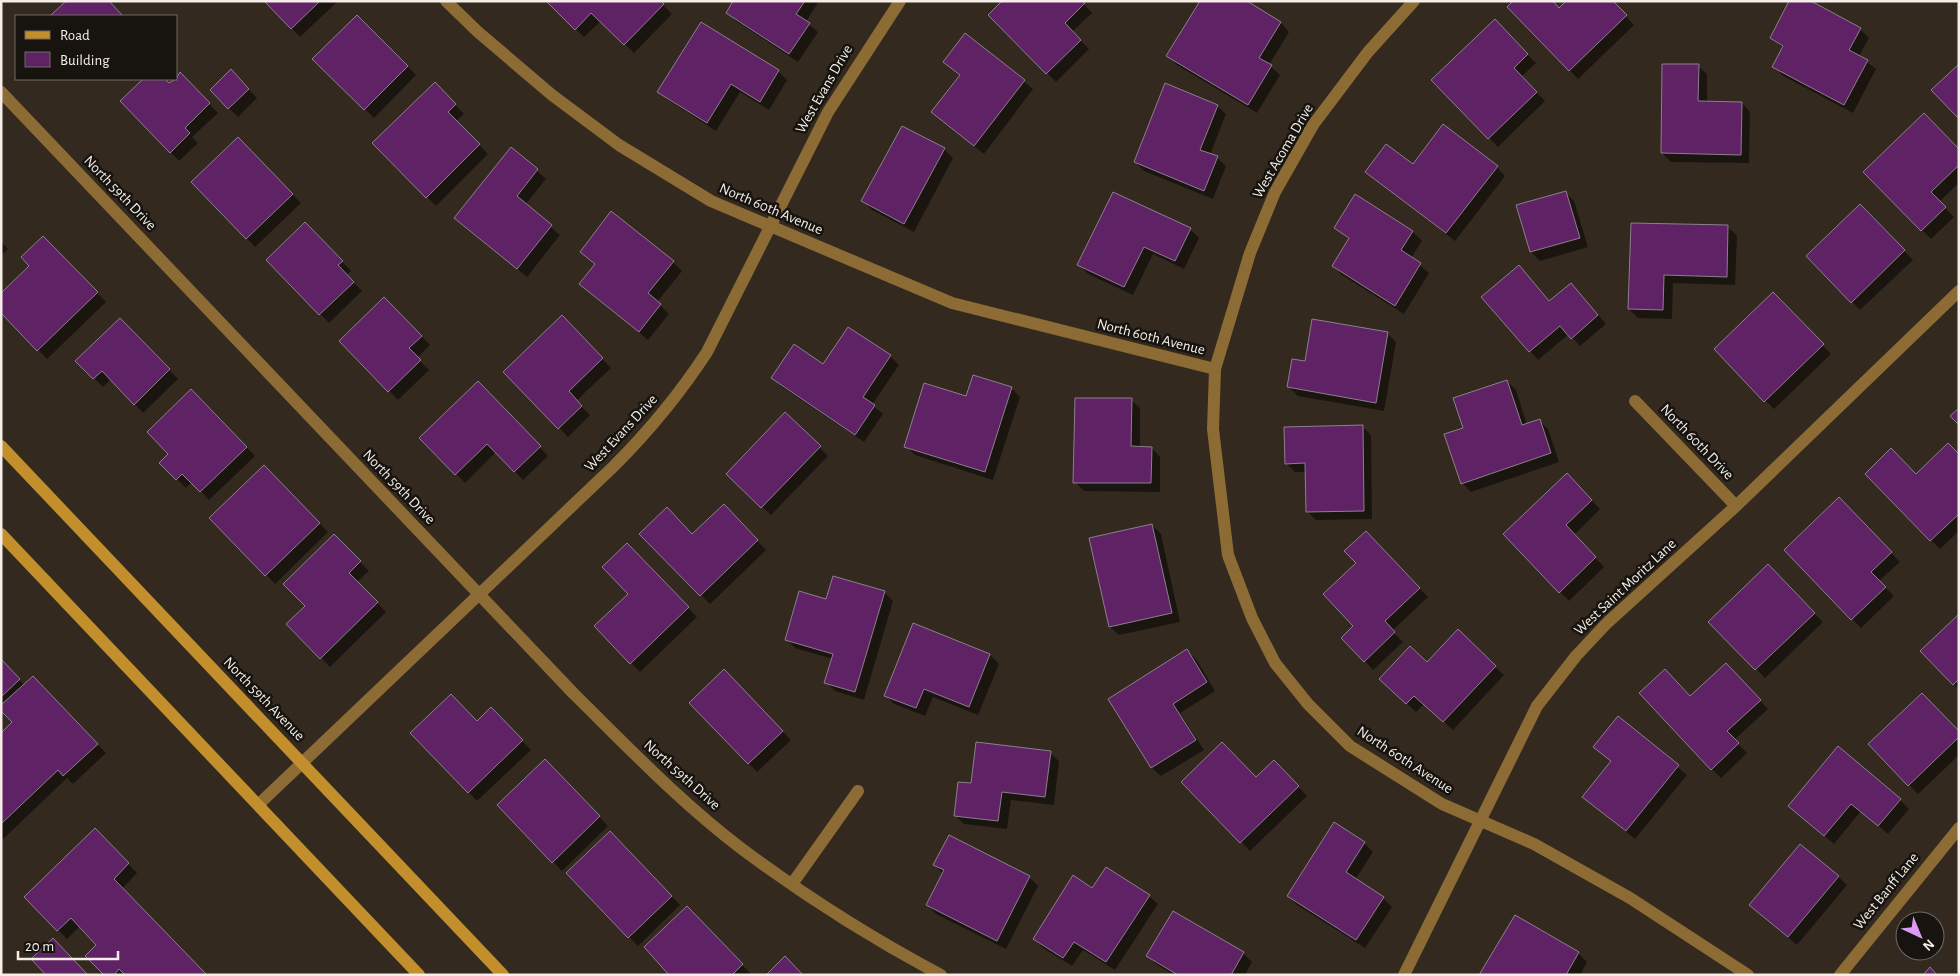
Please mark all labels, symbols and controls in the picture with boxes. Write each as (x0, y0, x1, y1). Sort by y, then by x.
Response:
legend (15, 15, 178, 80)
text: Road (60, 28, 90, 43)
street label: West Evans Drive (793, 42, 855, 136)
text: Building (60, 53, 110, 68)
street label: West Acoma Drive (1250, 101, 1316, 201)
street label: North 59th Drive (81, 153, 159, 233)
street label: North 60th Avenue (717, 180, 825, 238)
street label: North 60th Avenue (1095, 316, 1207, 358)
street label: West Evans Drive (582, 392, 660, 474)
street label: North 60th Drive (1657, 401, 1737, 483)
street label: North 59th Drive (360, 447, 438, 527)
street label: West Saint Moritz Lane (1571, 536, 1679, 638)
street label: North 59th Avenue (221, 655, 307, 744)
street label: North 60th Avenue (1354, 724, 1456, 797)
street label: North 59th Drive (641, 737, 723, 813)
street label: West Banff Lane (1851, 850, 1921, 932)
north arrow (1895, 911, 1945, 961)
scale bar (18, 928, 118, 960)
text: N (1920, 936, 1937, 953)
text: 20 m (25, 939, 54, 954)

